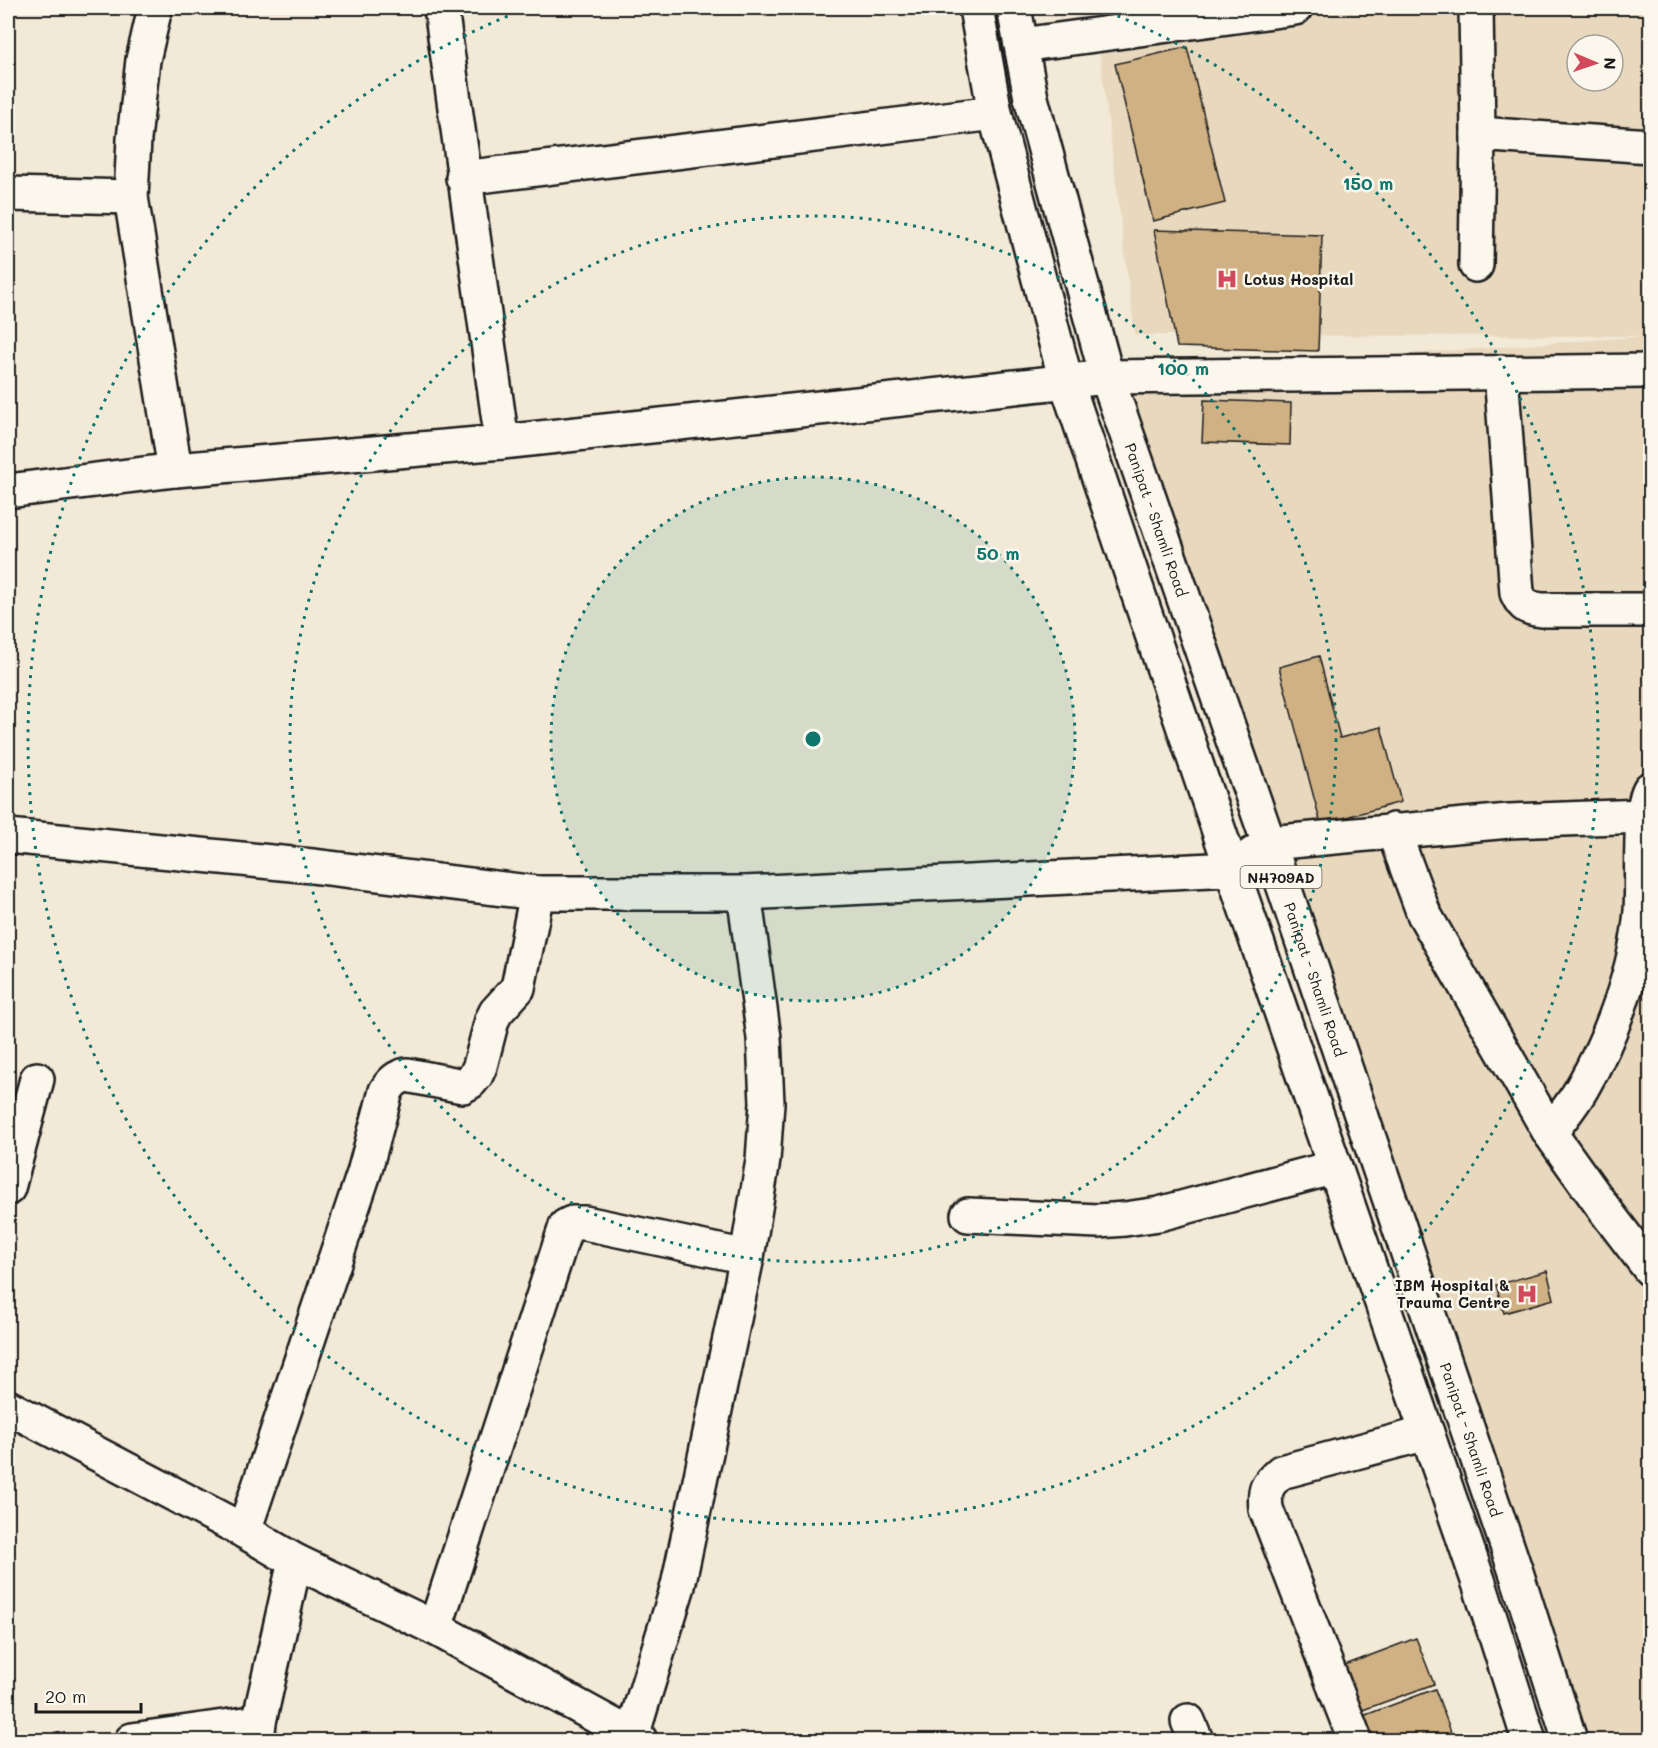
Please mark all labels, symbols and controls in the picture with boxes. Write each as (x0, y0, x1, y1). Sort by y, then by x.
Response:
north arrow (1565, 33, 1625, 93)
text: N (1600, 57, 1621, 70)
text: 150 m (1343, 171, 1393, 195)
hospital icon: Lotus Hospital (1215, 267, 1239, 291)
place label: Lotus Hospital (1244, 269, 1353, 289)
text: 100 m (1157, 356, 1209, 380)
street label: Panipat - Shamli Road (1121, 440, 1192, 599)
text: 50 m (977, 541, 1019, 565)
centre of rings (803, 729, 823, 749)
road number: NH709AD (1240, 866, 1322, 888)
street label: Panipat - Shamli Road (1280, 900, 1351, 1059)
place label: IBM Hospital & Trauma Centre (1395, 1275, 1510, 1312)
hospital icon: IBM Hospital & Trauma Centre (1515, 1282, 1539, 1306)
street label: Panipat - Shamli Road (1436, 1360, 1507, 1519)
scale bar (36, 1676, 141, 1714)
text: 20 m (45, 1684, 86, 1708)

